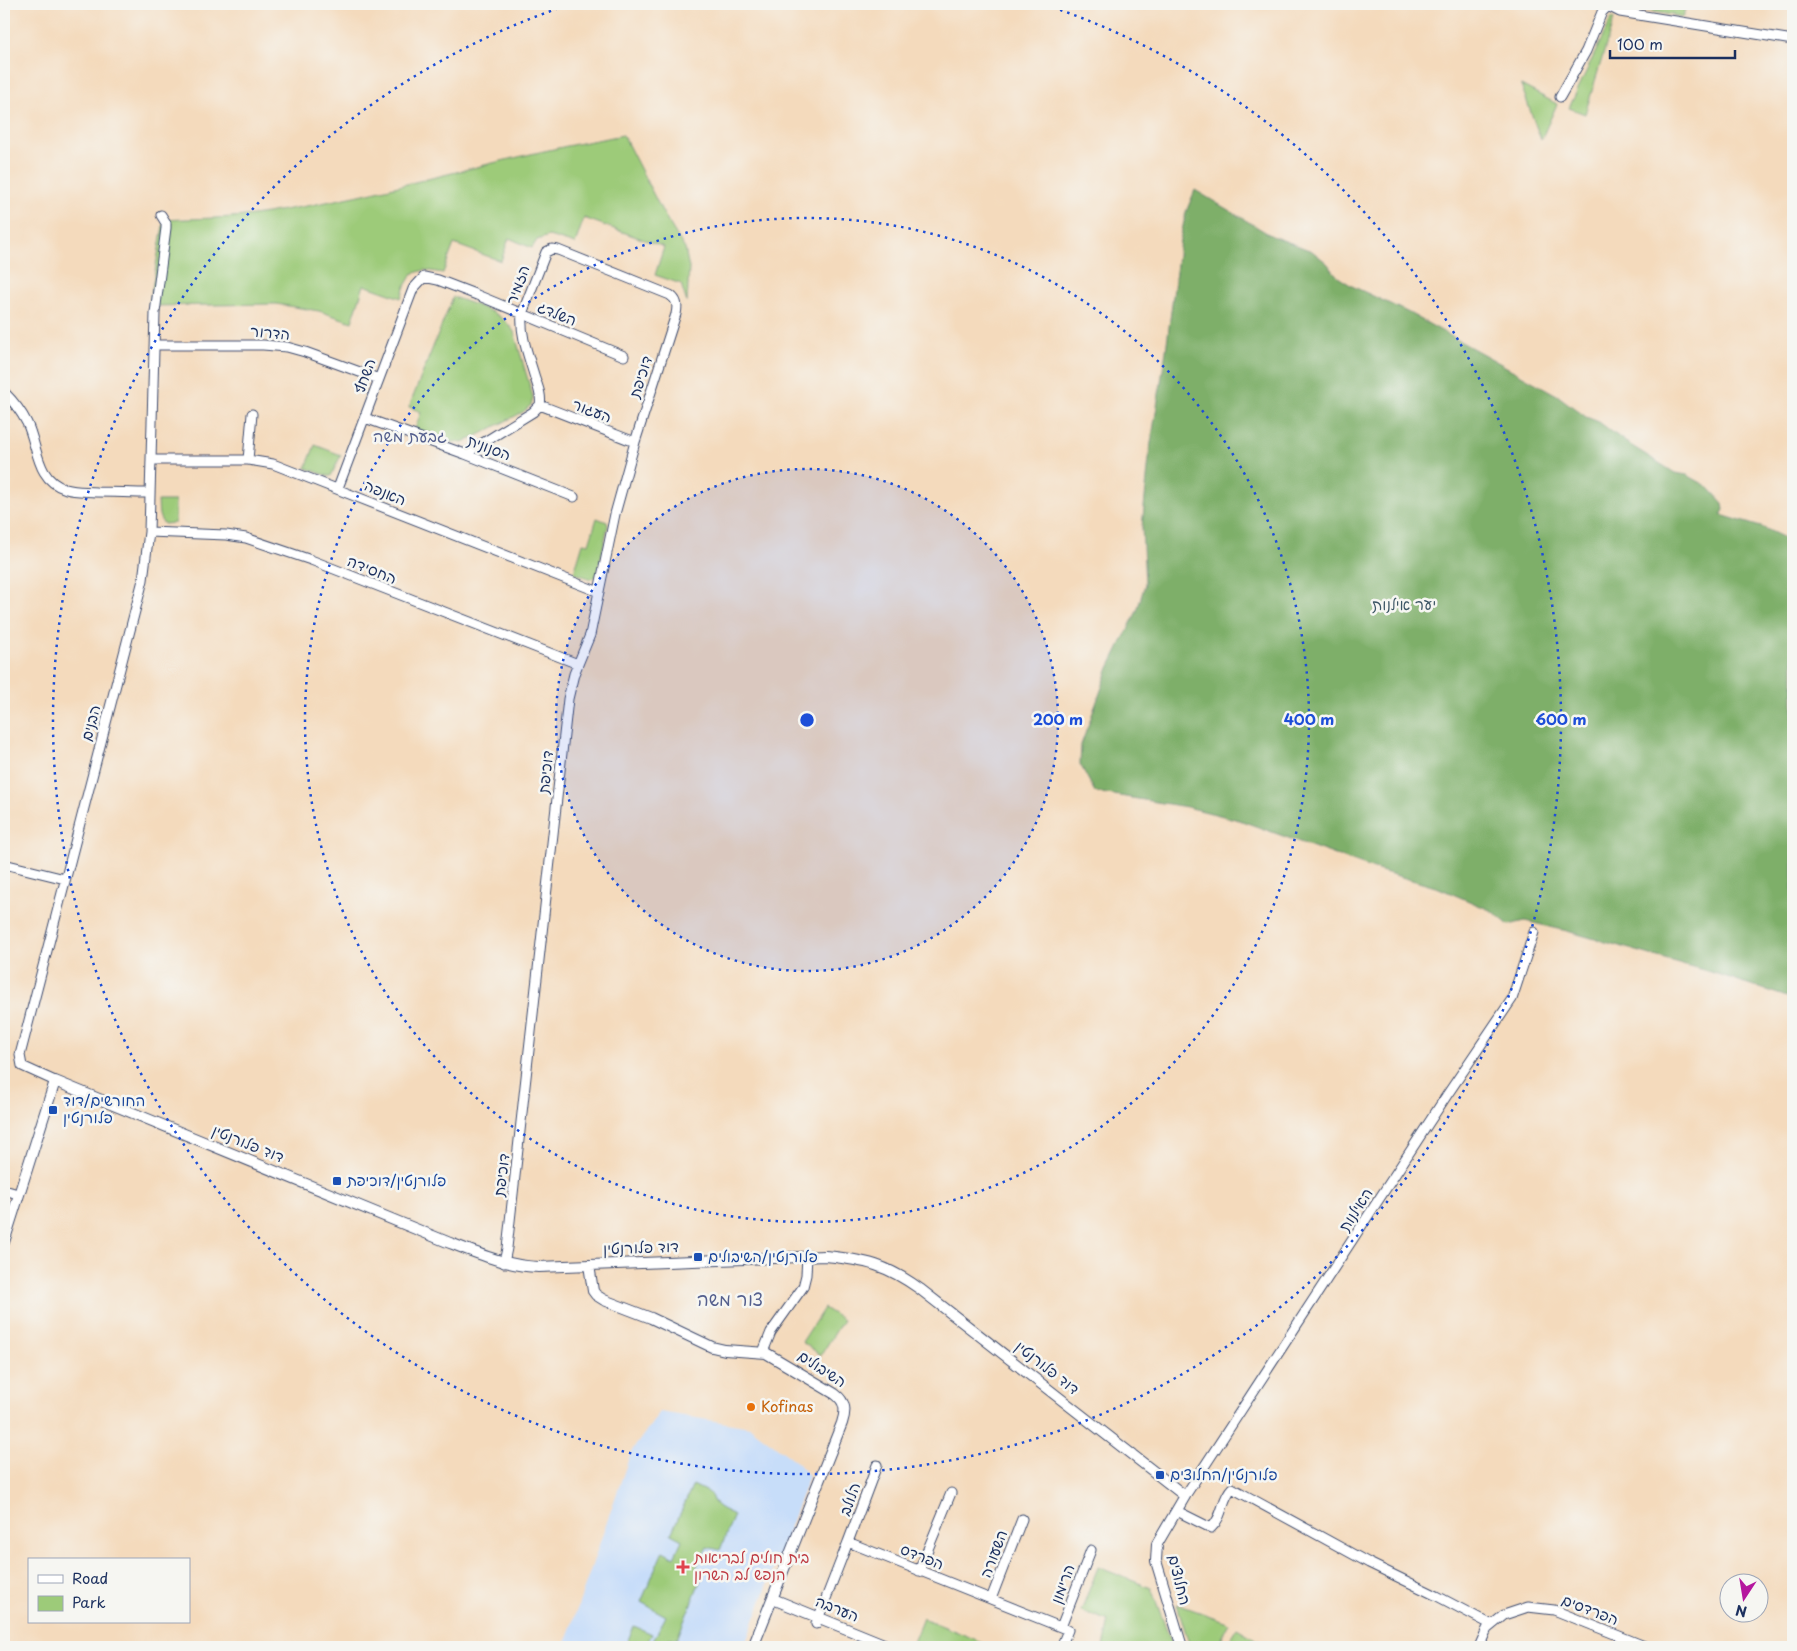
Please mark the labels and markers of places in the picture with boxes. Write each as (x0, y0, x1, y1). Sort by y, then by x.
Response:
centre of rings (798, 711, 816, 729)
place label: החורשים/דוד פלורנטין (63, 1088, 145, 1128)
marker: החורשים/דוד פלורנטין (47, 1104, 59, 1116)
place label: פלורנטין/דוכיפת (346, 1168, 446, 1191)
marker: פלורנטין/דוכיפת (331, 1175, 343, 1187)
place label: פלורנטין/השיבולים (708, 1244, 818, 1267)
marker: פלורנטין/השיבולים (692, 1251, 704, 1263)
place label: Kofinas (761, 1394, 814, 1417)
marker: Kofinas (745, 1401, 757, 1413)
place label: פלורנטין/החלוצים (1170, 1462, 1277, 1485)
marker: פלורנטין/החלוצים (1154, 1469, 1166, 1481)
place label: בית חולים לבריאות הנפש לב השרון (693, 1545, 809, 1585)
marker: בית חולים לבריאות הנפש לב השרון (676, 1560, 690, 1574)

